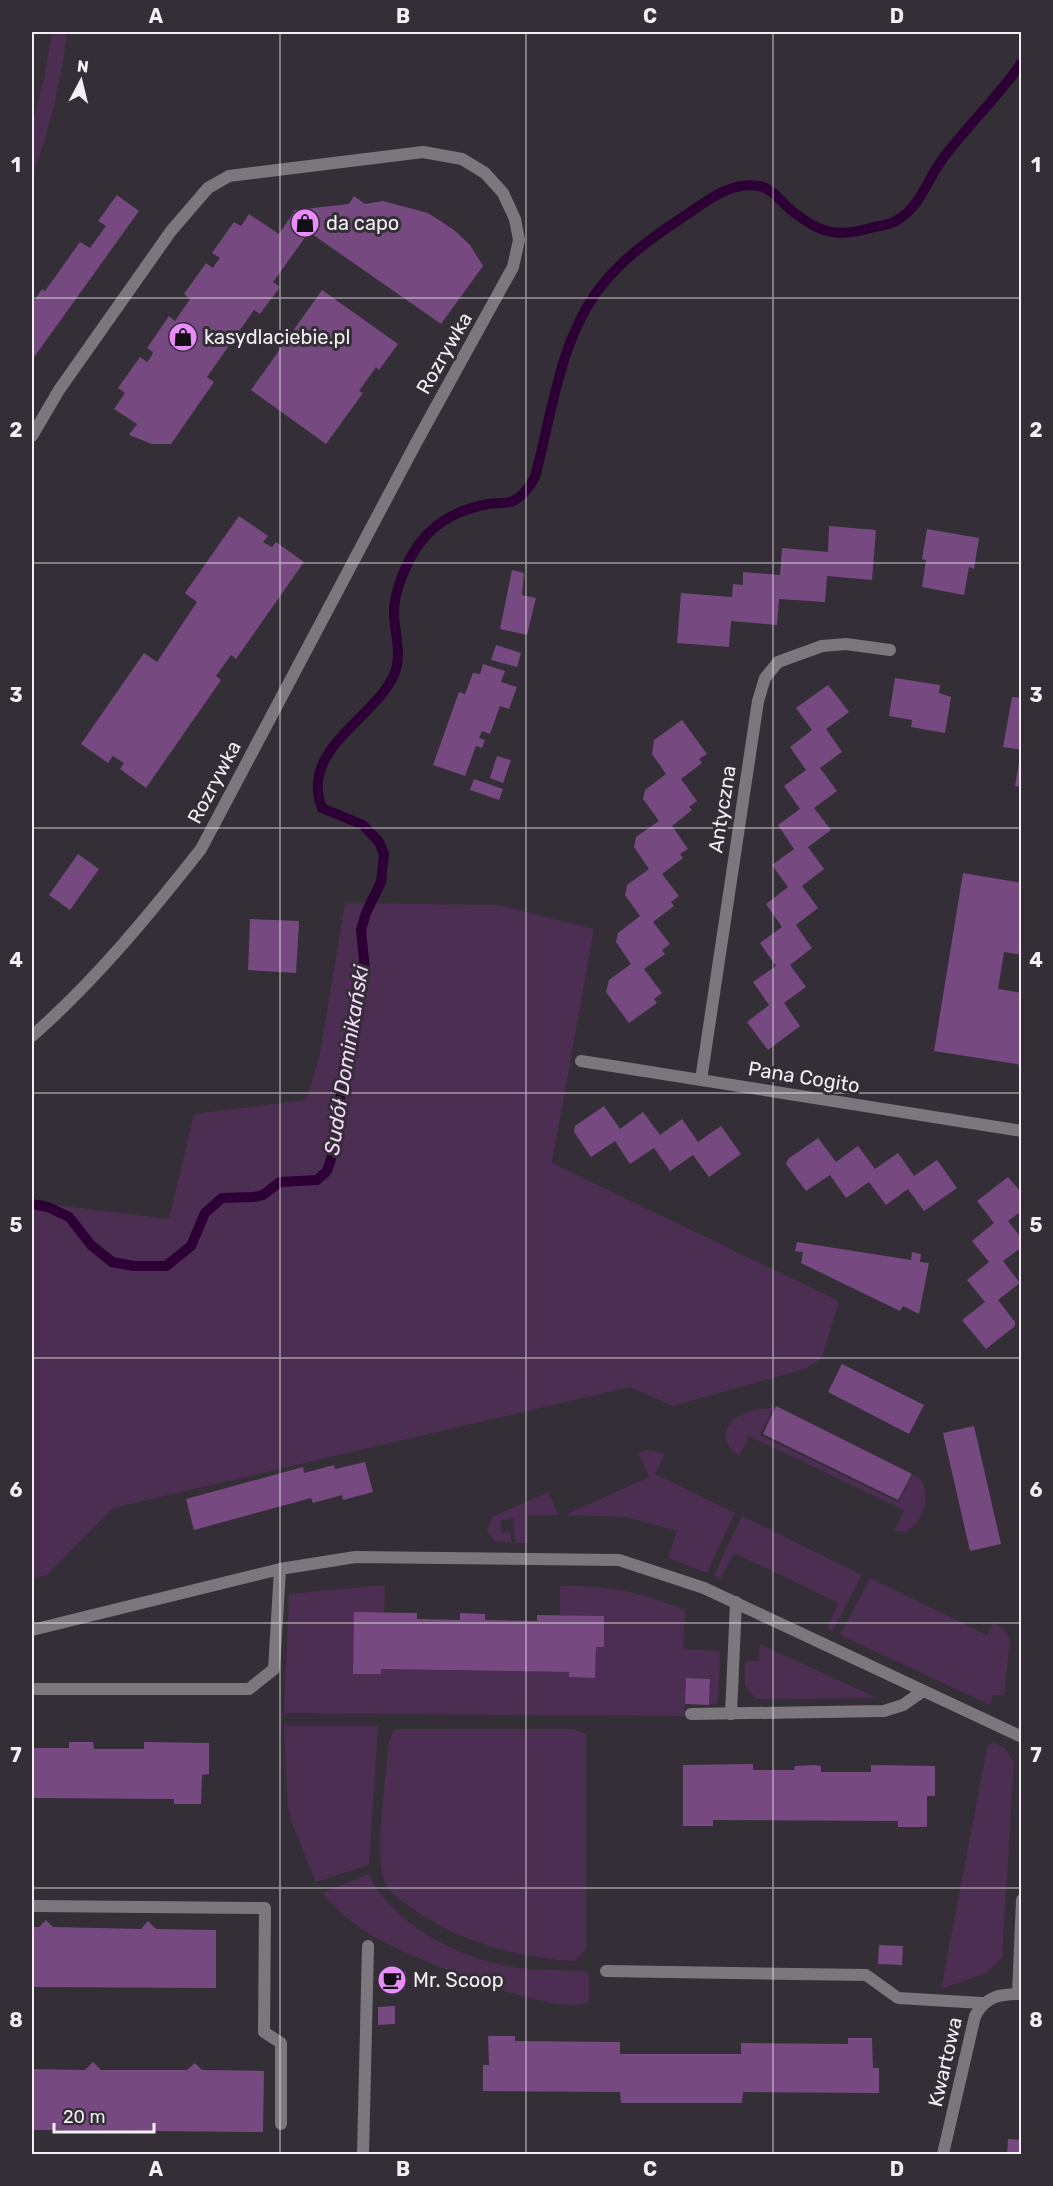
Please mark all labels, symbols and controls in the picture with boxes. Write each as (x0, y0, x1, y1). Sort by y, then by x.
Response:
text: A (149, 4, 164, 28)
text: B (396, 4, 410, 28)
text: C (643, 4, 657, 28)
text: D (890, 4, 904, 28)
north arrow (51, 51, 111, 111)
text: N (76, 56, 90, 77)
text: 1 (11, 153, 21, 177)
text: 1 (1031, 153, 1041, 177)
shop icon: da capo (289, 207, 321, 239)
place label: da capo (326, 211, 399, 235)
street label: Rozrywka (411, 308, 477, 398)
shop icon: kasydlaciebie.pl (167, 321, 199, 353)
place label: kasydlaciebie.pl (204, 325, 350, 349)
text: 2 (10, 418, 23, 442)
text: 2 (1030, 418, 1043, 442)
text: 3 (9, 683, 23, 707)
text: 3 (1029, 683, 1043, 707)
street label: Rozrywka (182, 736, 246, 828)
street label: Antyczna (703, 764, 741, 854)
text: 4 (9, 948, 23, 972)
text: 4 (1029, 948, 1043, 972)
water label: Sudół Dominikański (319, 962, 373, 1157)
street label: Pana Cogito (747, 1056, 861, 1098)
text: 5 (10, 1213, 23, 1237)
text: 5 (1030, 1213, 1043, 1237)
text: 6 (9, 1478, 23, 1502)
text: 6 (1029, 1478, 1043, 1502)
text: 7 (10, 1743, 22, 1767)
text: 7 (1030, 1743, 1042, 1767)
cafe icon: Mr. Scoop (376, 1964, 408, 1996)
place label: Mr. Scoop (413, 1968, 504, 1992)
text: 8 (9, 2008, 23, 2032)
text: 8 (1029, 2008, 1043, 2032)
street label: Kwartowa (923, 2015, 967, 2109)
scale bar (54, 2096, 154, 2134)
text: 20 m (63, 2106, 105, 2128)
text: A (149, 2157, 164, 2181)
text: B (396, 2157, 410, 2181)
text: C (643, 2157, 657, 2181)
text: D (890, 2157, 904, 2181)

